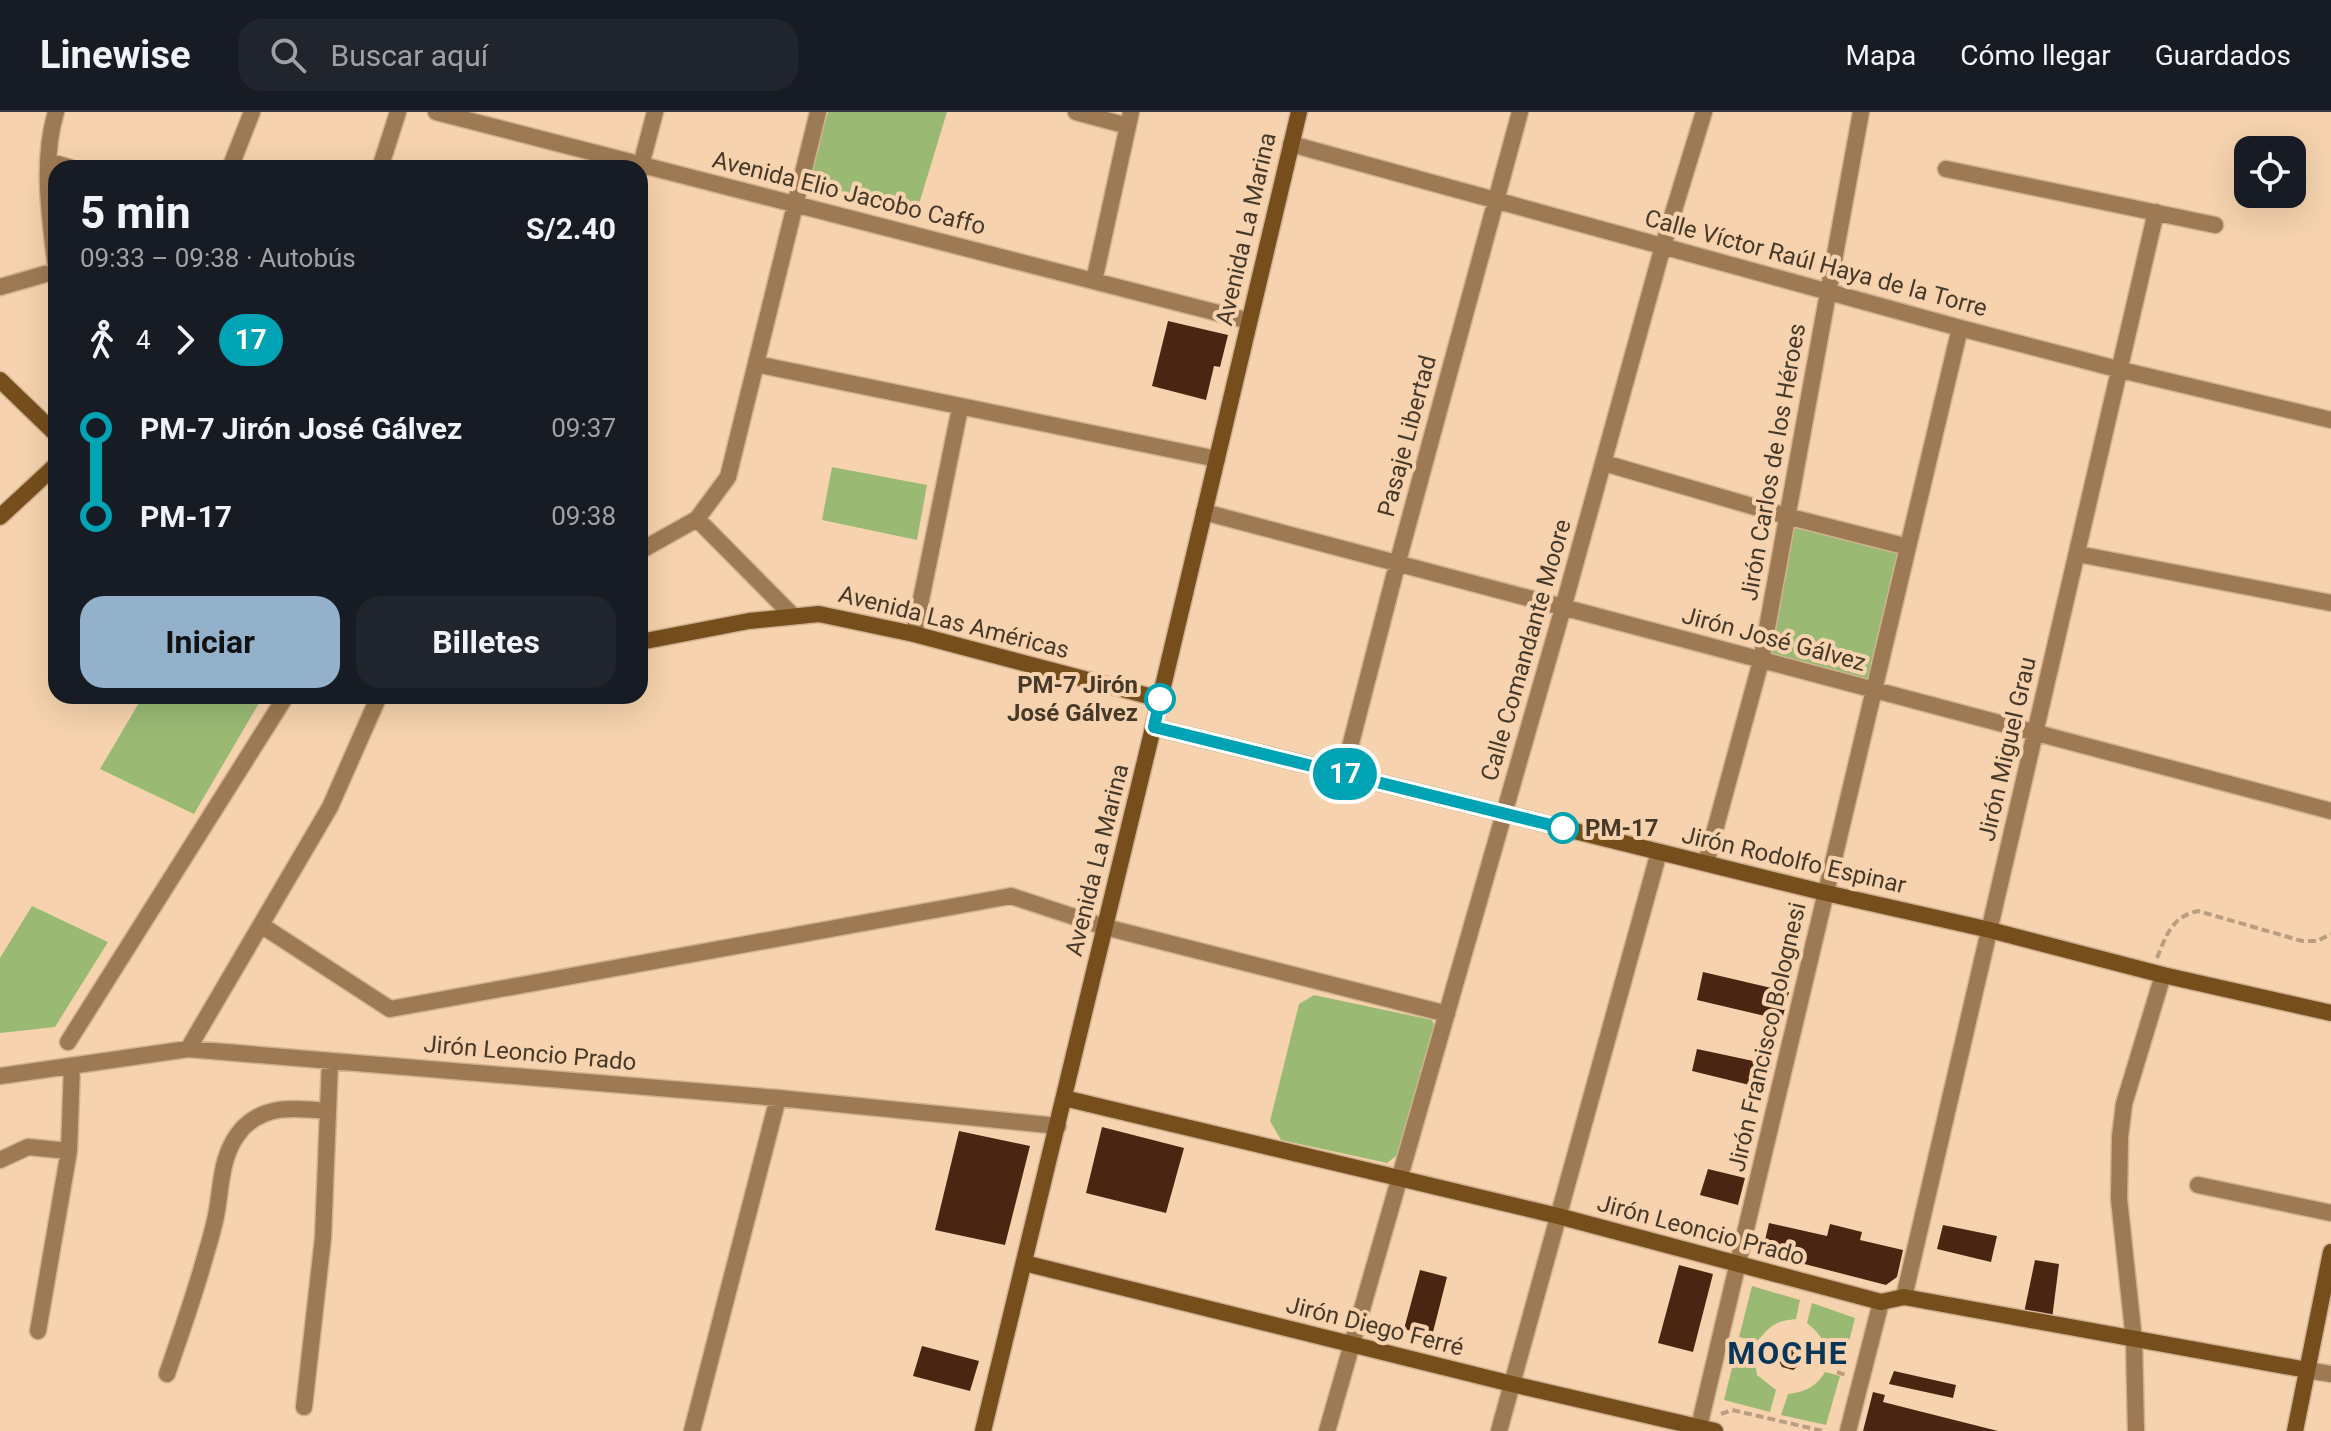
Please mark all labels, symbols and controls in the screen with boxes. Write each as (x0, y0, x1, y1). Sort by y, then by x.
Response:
search box (238, 19, 798, 91)
text: Linewise (40, 33, 190, 77)
icon: search (266, 33, 310, 77)
text: Buscar aquí (330, 38, 488, 73)
text: Mapa (1846, 39, 1916, 72)
text: Cómo llegar (1960, 39, 2111, 72)
text: Guardados (2155, 39, 2291, 72)
street label: Avenida La Marina (1210, 130, 1282, 328)
map controls (2234, 136, 2306, 208)
button: locate (2234, 136, 2306, 208)
street label: Avenida Elio Jacobo Caffo (709, 145, 989, 241)
text: 5 min (80, 187, 191, 239)
street label: Calle Víctor Raúl Haya de la Torre (1642, 204, 1990, 322)
text: S/2.40 (526, 211, 616, 246)
text: 09:33 – 09:38 · Autobús (80, 243, 356, 273)
icon: walk (80, 318, 124, 362)
icon: forward (163, 318, 207, 362)
street label: Jirón Carlos de los Héroes (1735, 321, 1811, 603)
text: 17 (235, 323, 267, 356)
text: 4 (136, 325, 151, 355)
street label: Pasaje Libertad (1372, 352, 1442, 520)
text: PM-7 Jirón José Gálvez (140, 411, 462, 446)
text: 09:37 (551, 413, 616, 443)
text: PM-17 (140, 499, 232, 534)
text: 09:38 (551, 501, 616, 531)
street label: Calle Comandante Moore (1475, 516, 1577, 784)
street label: Avenida Las Américas (836, 580, 1072, 664)
button: Iniciar (80, 596, 340, 688)
button: Billetes (356, 596, 616, 688)
street label: Jirón José Gálvez (1679, 601, 1869, 677)
street label: Jirón Miguel Grau (1972, 654, 2042, 844)
place label: PM-7 Jirón José Gálvez (1007, 671, 1138, 727)
marker: PM-7 Jirón José Gálvez (1145, 684, 1175, 714)
line badge: 17 (1309, 748, 1381, 800)
text: 17 (1329, 757, 1361, 790)
street label: Avenida La Marina (1060, 761, 1134, 959)
marker: PM-17 (1548, 813, 1578, 843)
place label: PM-17 (1585, 814, 1658, 842)
street label: Jirón Rodolfo Espinar (1679, 821, 1909, 899)
street label: Jirón Francisco Bolognesi (1722, 900, 1812, 1174)
street label: Jirón Leoncio Prado (422, 1030, 638, 1076)
street label: Jirón Leoncio Prado (1594, 1189, 1808, 1271)
street label: Jirón Diego Ferré (1283, 1290, 1467, 1362)
district label: MOCHE (1727, 1334, 1849, 1372)

